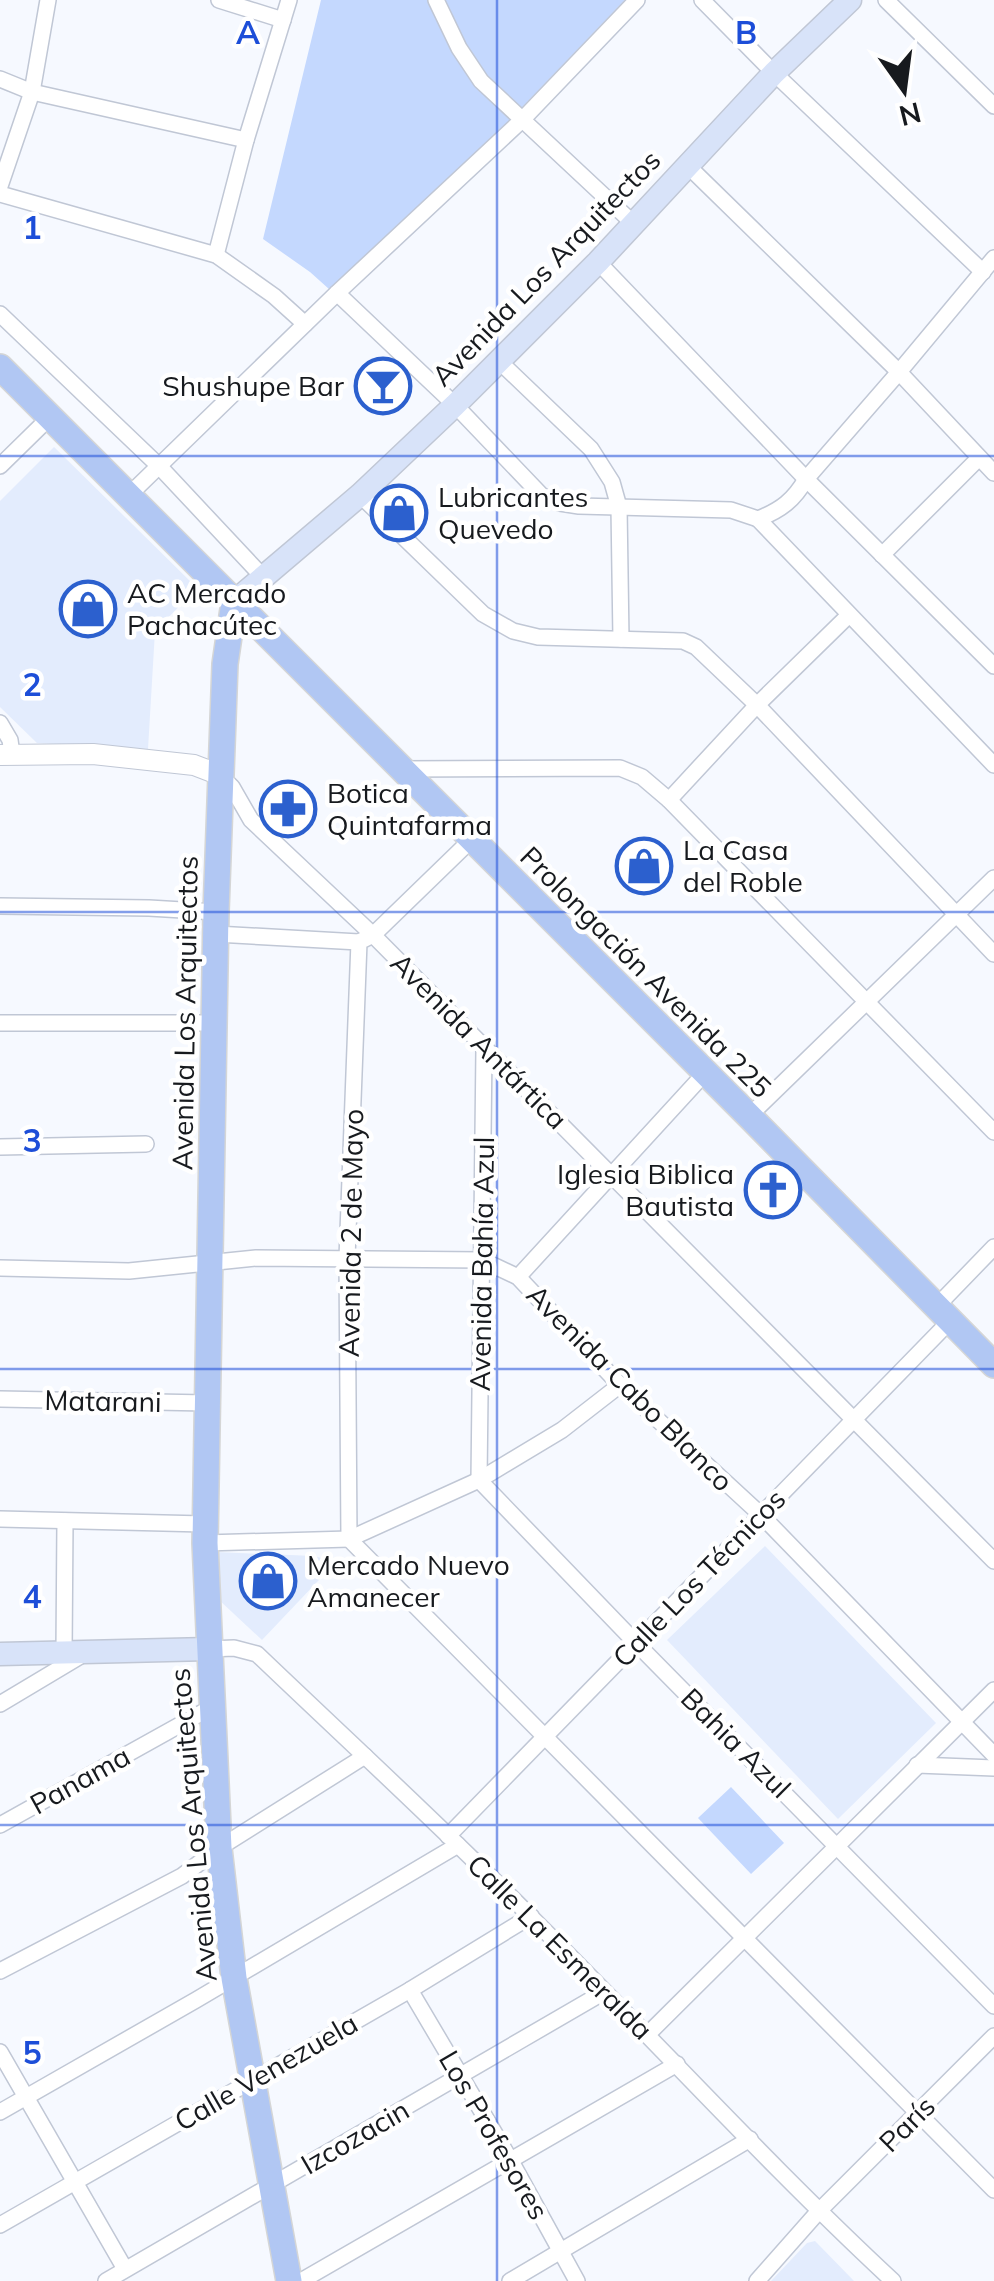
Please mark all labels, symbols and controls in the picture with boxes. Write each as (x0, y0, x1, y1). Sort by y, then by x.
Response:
text: A (236, 12, 260, 52)
text: B (735, 12, 757, 52)
north arrow (854, 40, 954, 140)
text: N (896, 95, 925, 134)
street label: Avenida Los Arquitectos (424, 142, 667, 393)
text: 1 (22, 207, 42, 247)
bar icon: Shushupe Bar (353, 356, 413, 416)
place label: Shushupe Bar (162, 368, 345, 403)
place label: Lubricantes Quevedo (438, 479, 589, 546)
shop icon: Lubricantes Quevedo (369, 483, 429, 543)
place label: AC Mercado Pachacútec (127, 575, 286, 642)
shop icon: AC Mercado Pachacútec (58, 579, 118, 639)
text: 2 (22, 664, 42, 704)
place label: Botica Quintafarma (327, 775, 492, 842)
pharmacy icon: Botica Quintafarma (258, 779, 318, 839)
place label: La Casa del Roble (683, 832, 803, 899)
shop icon: La Casa del Roble (614, 836, 674, 896)
street label: Prolongación Avenida 225 (513, 839, 779, 1105)
street label: Avenida Los Arquitectos (164, 855, 205, 1171)
street label: Avenida Antártica (384, 945, 575, 1136)
street label: Avenida 2 de Mayo (331, 1108, 370, 1358)
text: 3 (22, 1120, 42, 1160)
street label: Avenida Bahía Azul (462, 1136, 501, 1392)
place label: Iglesia Biblica Bautista (557, 1156, 734, 1223)
church icon: Iglesia Biblica Bautista (743, 1160, 803, 1220)
street label: Avenida Cabo Blanco (520, 1277, 741, 1498)
street label: Matarani (44, 1382, 162, 1419)
street label: Calle Los Técnicos (605, 1481, 793, 1674)
place label: Mercado Nuevo Amanecer (307, 1547, 510, 1614)
shop icon: Mercado Nuevo Amanecer (238, 1551, 298, 1611)
text: 4 (22, 1576, 42, 1616)
street label: Avenida Los Arquitectos (161, 1667, 224, 1983)
street label: Bahia Azul (674, 1680, 799, 1805)
street label: Panama (24, 1738, 136, 1821)
street label: Calle La Esmeralda (460, 1847, 660, 2047)
street label: Calle Venezuela (168, 2005, 363, 2138)
text: 5 (22, 2032, 42, 2072)
street label: Los Profesores (432, 2044, 557, 2226)
street label: París (871, 2088, 942, 2159)
street label: Izcozacin (294, 2092, 415, 2181)

